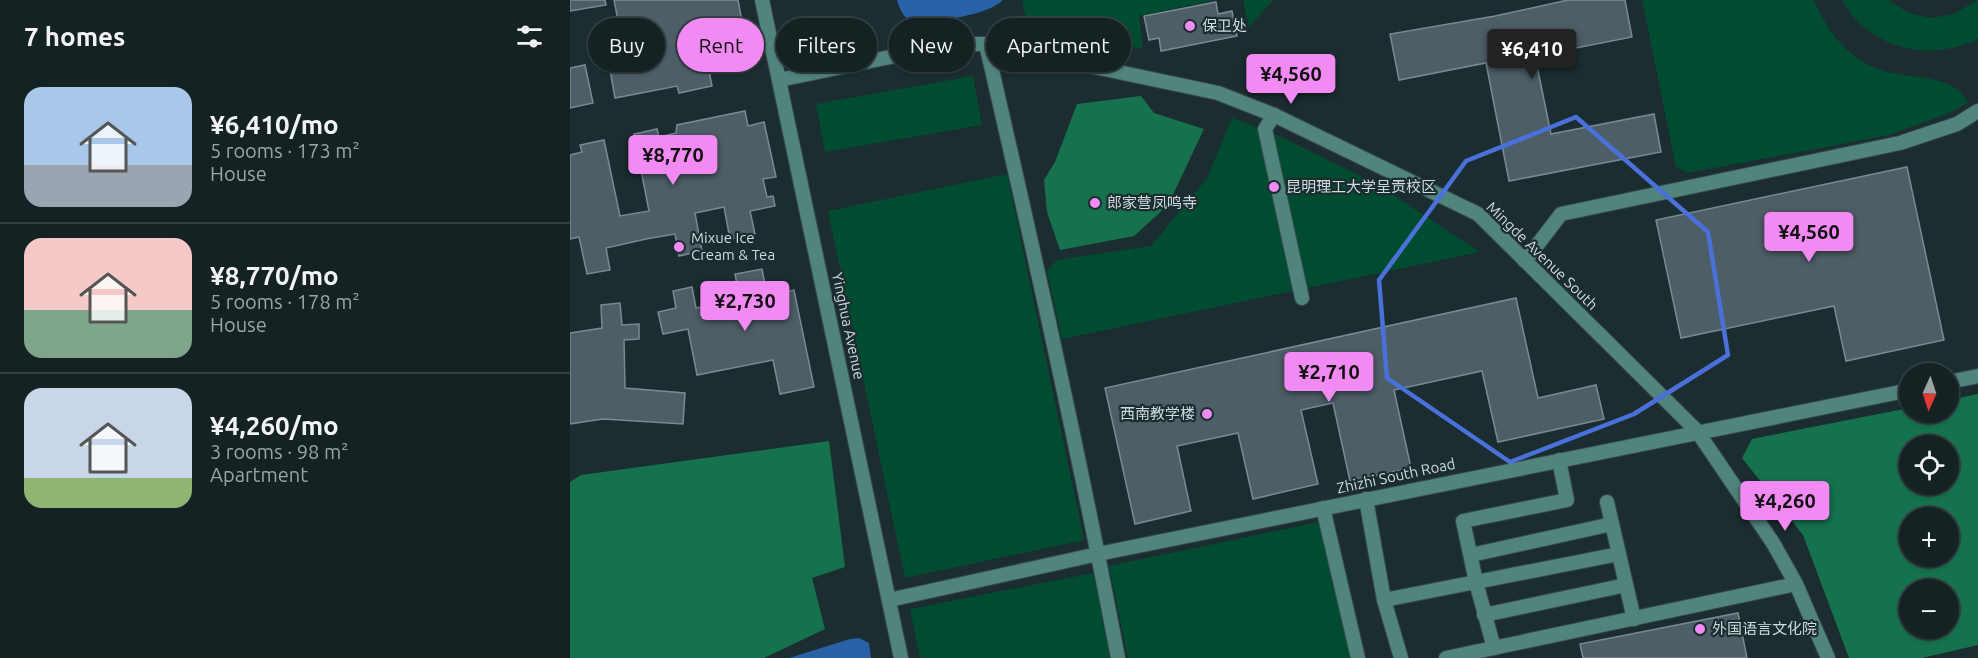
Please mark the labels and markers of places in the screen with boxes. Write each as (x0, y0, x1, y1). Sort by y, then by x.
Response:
place label: 保卫处 (1202, 17, 1247, 34)
marker: 保卫处 (1183, 19, 1197, 33)
pin: ¥6,410 (1483, 29, 1581, 80)
pin: ¥4,560 (1242, 54, 1340, 105)
pin: ¥8,770 (624, 135, 722, 186)
place label: 昆明理工大学呈贡校区 (1286, 178, 1436, 195)
marker: 昆明理工大学呈贡校区 (1267, 180, 1281, 194)
place label: 郎家营凤鸣寺 (1107, 194, 1197, 211)
marker: 郎家营凤鸣寺 (1088, 196, 1102, 210)
pin: ¥4,560 (1760, 212, 1858, 263)
place label: Mixue Ice Cream & Tea (691, 229, 775, 263)
marker: Mixue Ice Cream & Tea (672, 240, 686, 254)
pin: ¥2,730 (696, 281, 794, 332)
pin: ¥2,710 (1280, 352, 1378, 403)
place label: 西南教学楼 (1120, 405, 1195, 422)
marker: 西南教学楼 (1200, 407, 1214, 421)
pin: ¥4,260 (1736, 481, 1834, 532)
place label: 外国语言文化院 (1712, 620, 1817, 637)
marker: 外国语言文化院 (1693, 622, 1707, 636)

